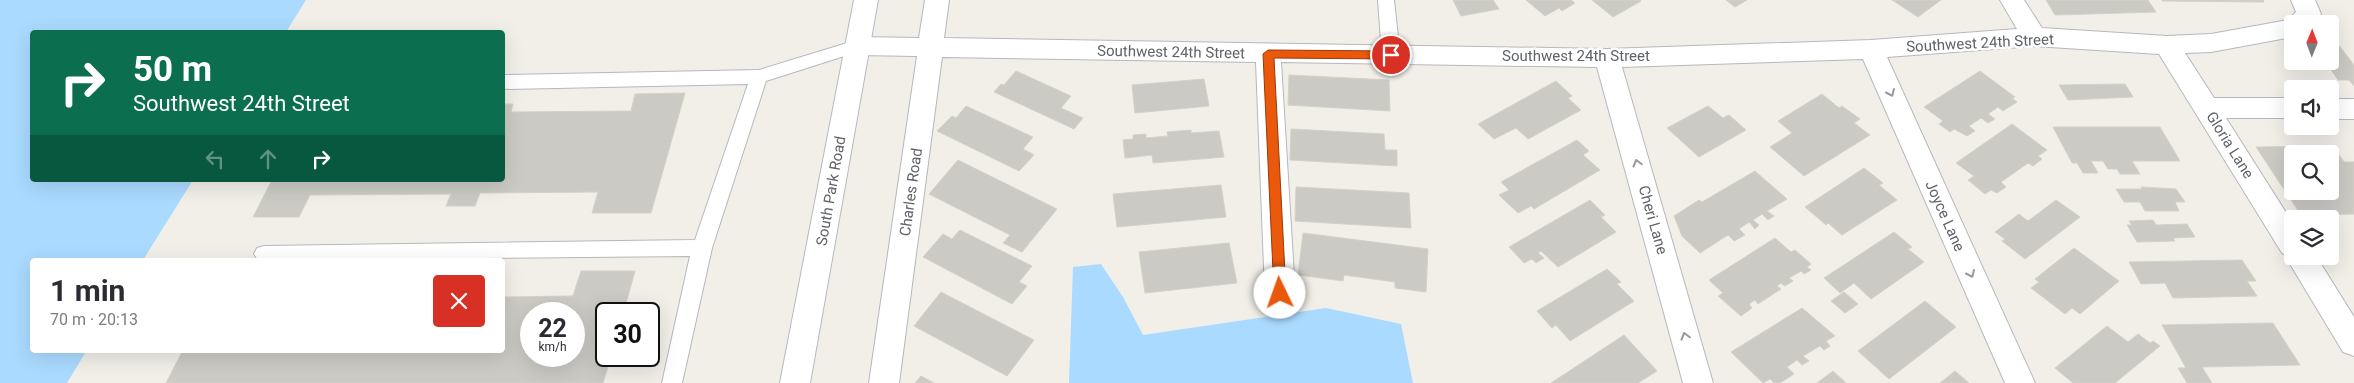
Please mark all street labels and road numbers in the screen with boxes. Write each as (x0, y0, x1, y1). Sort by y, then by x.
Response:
street label: Southwest 24th Street (1906, 30, 2054, 56)
street label: Southwest 24th Street (1097, 42, 1245, 62)
street label: Southwest 24th Street (1502, 47, 1650, 65)
street label: Gloria Lane (2202, 108, 2258, 182)
street label: South Park Road (813, 135, 849, 247)
street label: Charles Road (896, 147, 926, 237)
street label: Joyce Lane (1921, 178, 1969, 254)
street label: Cheri Lane (1635, 183, 1671, 257)

